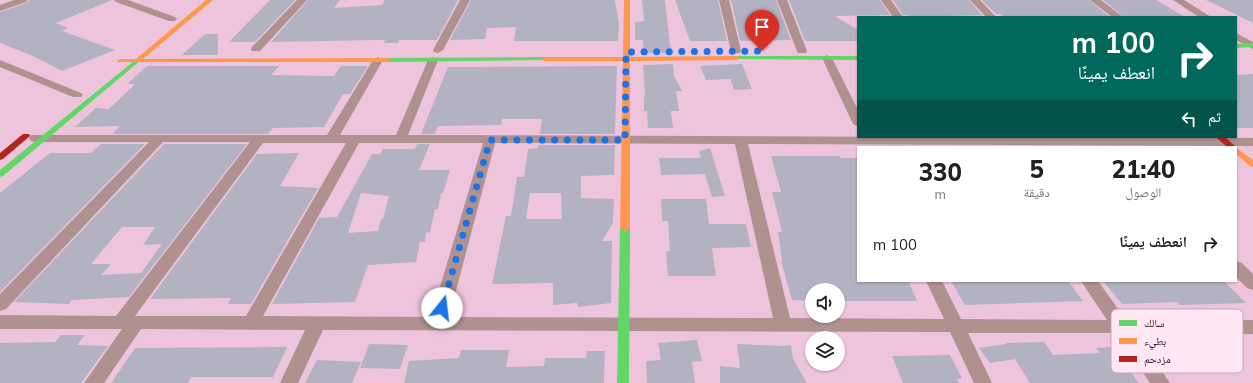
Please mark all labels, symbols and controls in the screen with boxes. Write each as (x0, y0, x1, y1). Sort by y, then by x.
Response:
pin (745, 10, 779, 51)
icon: arrive (751, 16, 773, 38)
text: 100 m (1072, 25, 1155, 60)
icon: right (1169, 32, 1221, 84)
text: انعطف يمينًا (1078, 61, 1155, 84)
text: ثم (1208, 107, 1221, 126)
icon: left (1178, 108, 1200, 130)
text: 5 (1029, 154, 1044, 184)
text: 21:40 (1112, 154, 1175, 184)
text: 330 (919, 157, 962, 187)
text: دقيقة (1023, 184, 1050, 200)
text: الوصول (1125, 184, 1161, 200)
text: m (935, 186, 946, 202)
text: انعطف يمينًا (1119, 232, 1187, 251)
icon: right (1199, 233, 1221, 255)
text: 100 m (873, 235, 917, 254)
map controls (805, 283, 845, 371)
button: sound (805, 283, 845, 323)
position arrow (421, 287, 463, 329)
legend (1111, 309, 1243, 373)
text: سالك (1144, 316, 1164, 330)
button: layers (805, 331, 845, 371)
text: بطيء (1144, 334, 1166, 350)
text: مزدحم (1144, 352, 1171, 367)

